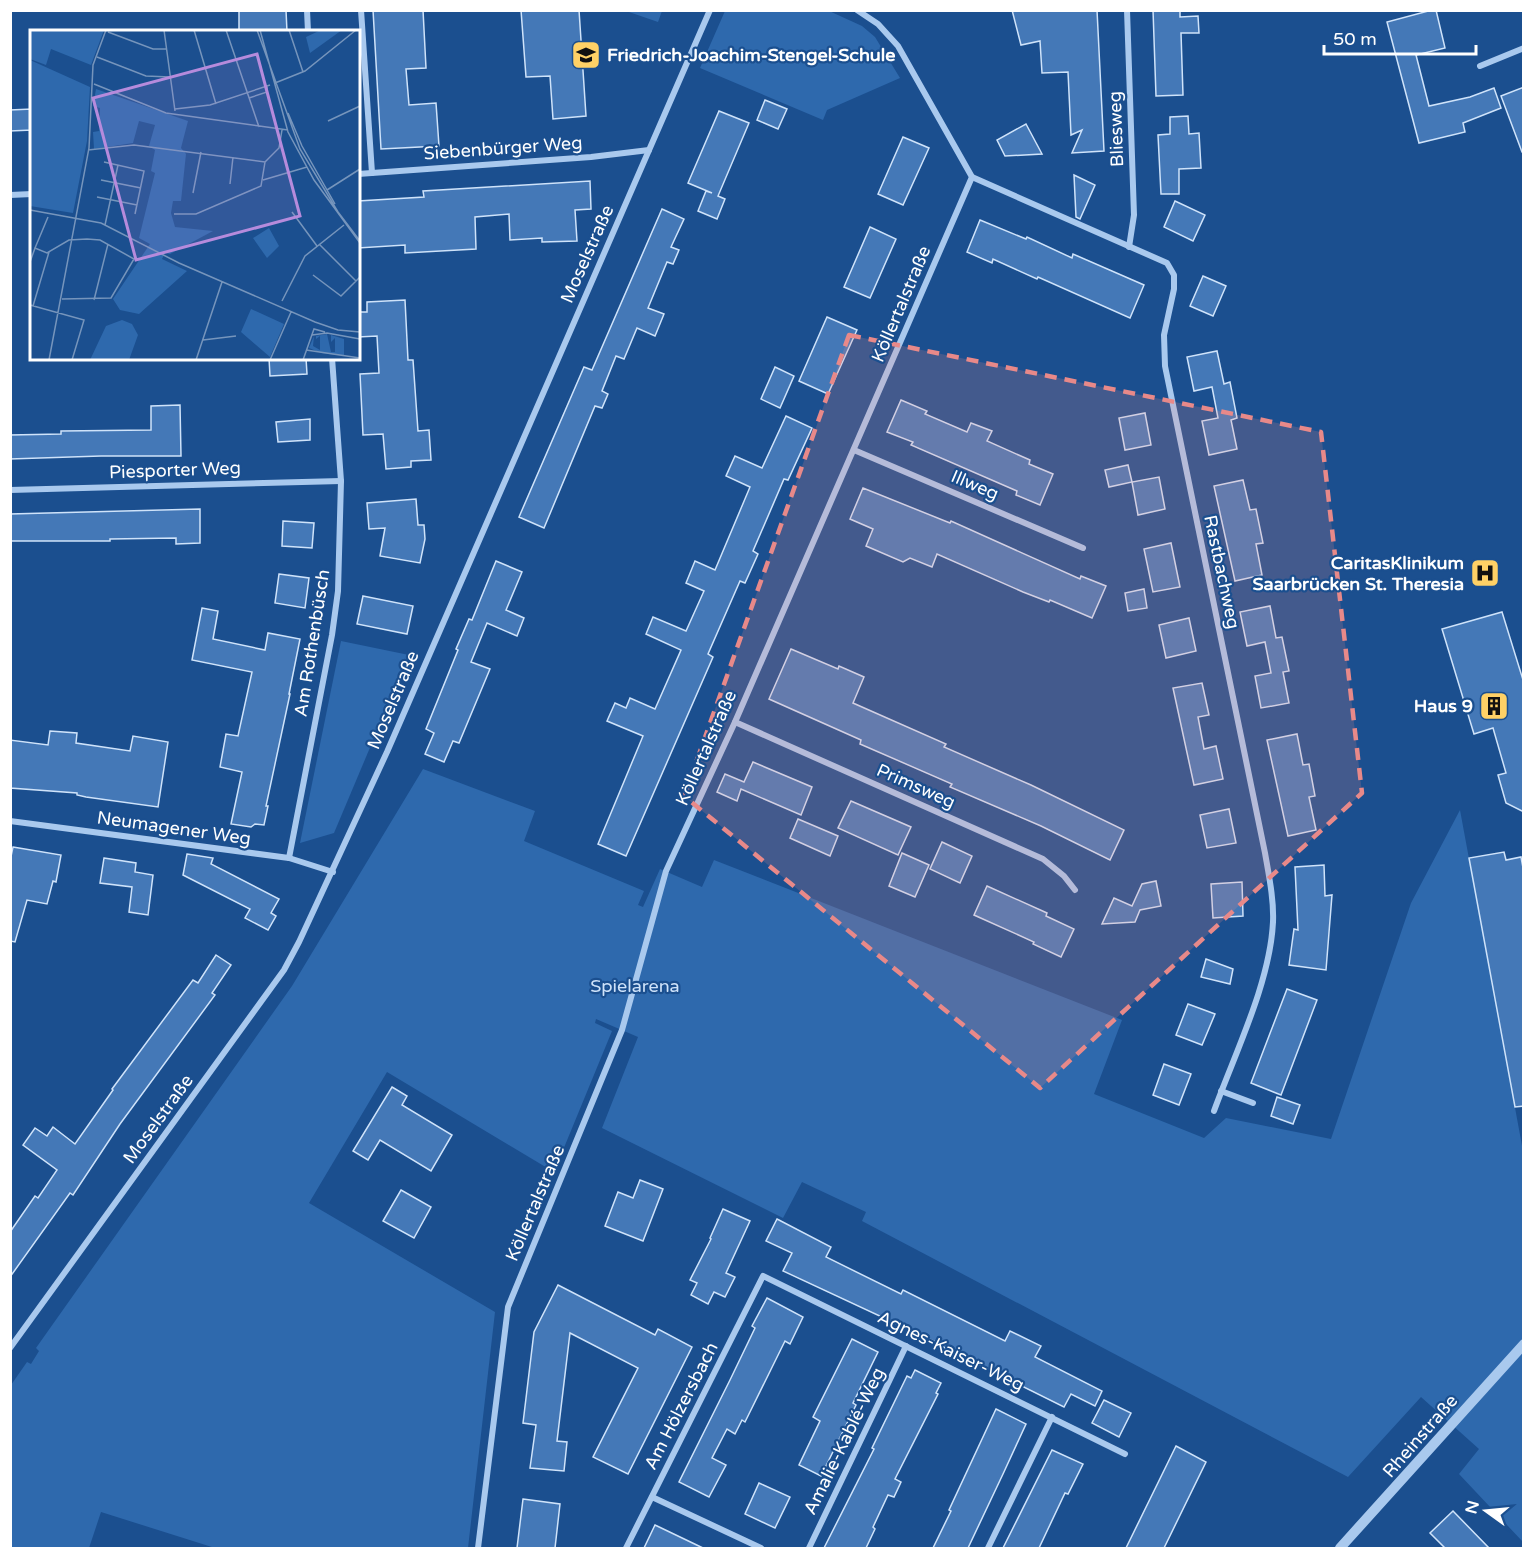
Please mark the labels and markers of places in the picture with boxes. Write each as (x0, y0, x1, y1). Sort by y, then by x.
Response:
school or university icon: Friedrich-Joachim-Stengel-Schule (570, 39, 602, 71)
place label: Friedrich-Joachim-Stengel-Schule (607, 44, 895, 66)
place label: CaritasKlinikum Saarbrücken St. Theresia (1253, 552, 1464, 595)
hospital icon: CaritasKlinikum Saarbrücken St. Theresia (1469, 557, 1501, 589)
building icon: Haus 9 (1478, 690, 1510, 722)
place label: Haus 9 (1414, 695, 1473, 717)

